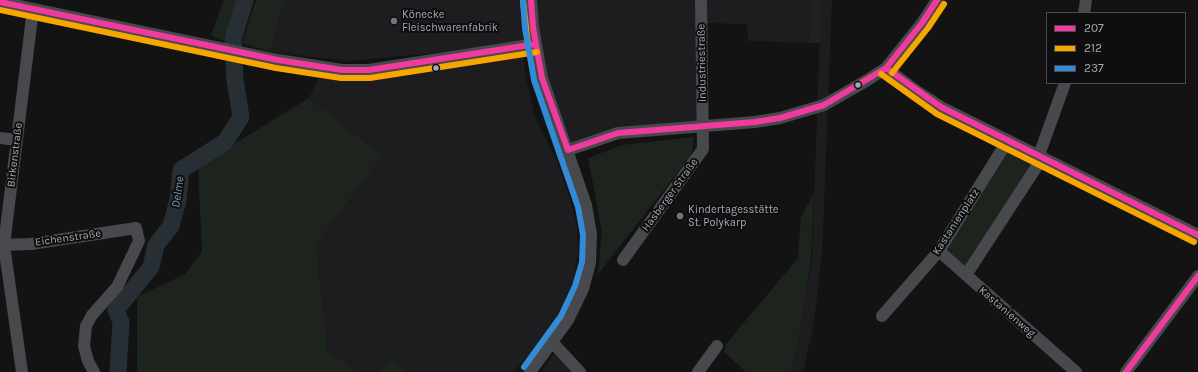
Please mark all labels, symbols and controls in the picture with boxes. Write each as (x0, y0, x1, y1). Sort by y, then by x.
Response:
place label: Könecke Fleischwarenfabrik (402, 8, 498, 34)
legend (1046, 12, 1186, 84)
marker: Könecke Fleischwarenfabrik (389, 16, 399, 26)
text: 207 (1084, 21, 1104, 35)
street label: Industriestraße (695, 24, 709, 102)
text: 212 (1084, 41, 1102, 55)
text: 237 (1084, 61, 1104, 75)
unlabelled marker (431, 63, 441, 73)
unlabelled marker (853, 80, 863, 90)
street label: Birkenstraße (4, 122, 26, 188)
street label: Hasberger Straße (639, 156, 701, 234)
water label: Delme (169, 175, 187, 209)
street label: Kastanienplatz (930, 187, 982, 257)
place label: Kindertagesstätte St. Polykarp (688, 203, 778, 229)
marker: Kindertagesstätte St. Polykarp (675, 211, 685, 221)
street label: Eichenstraße (34, 227, 102, 249)
street label: Kastanienweg (976, 284, 1038, 340)

